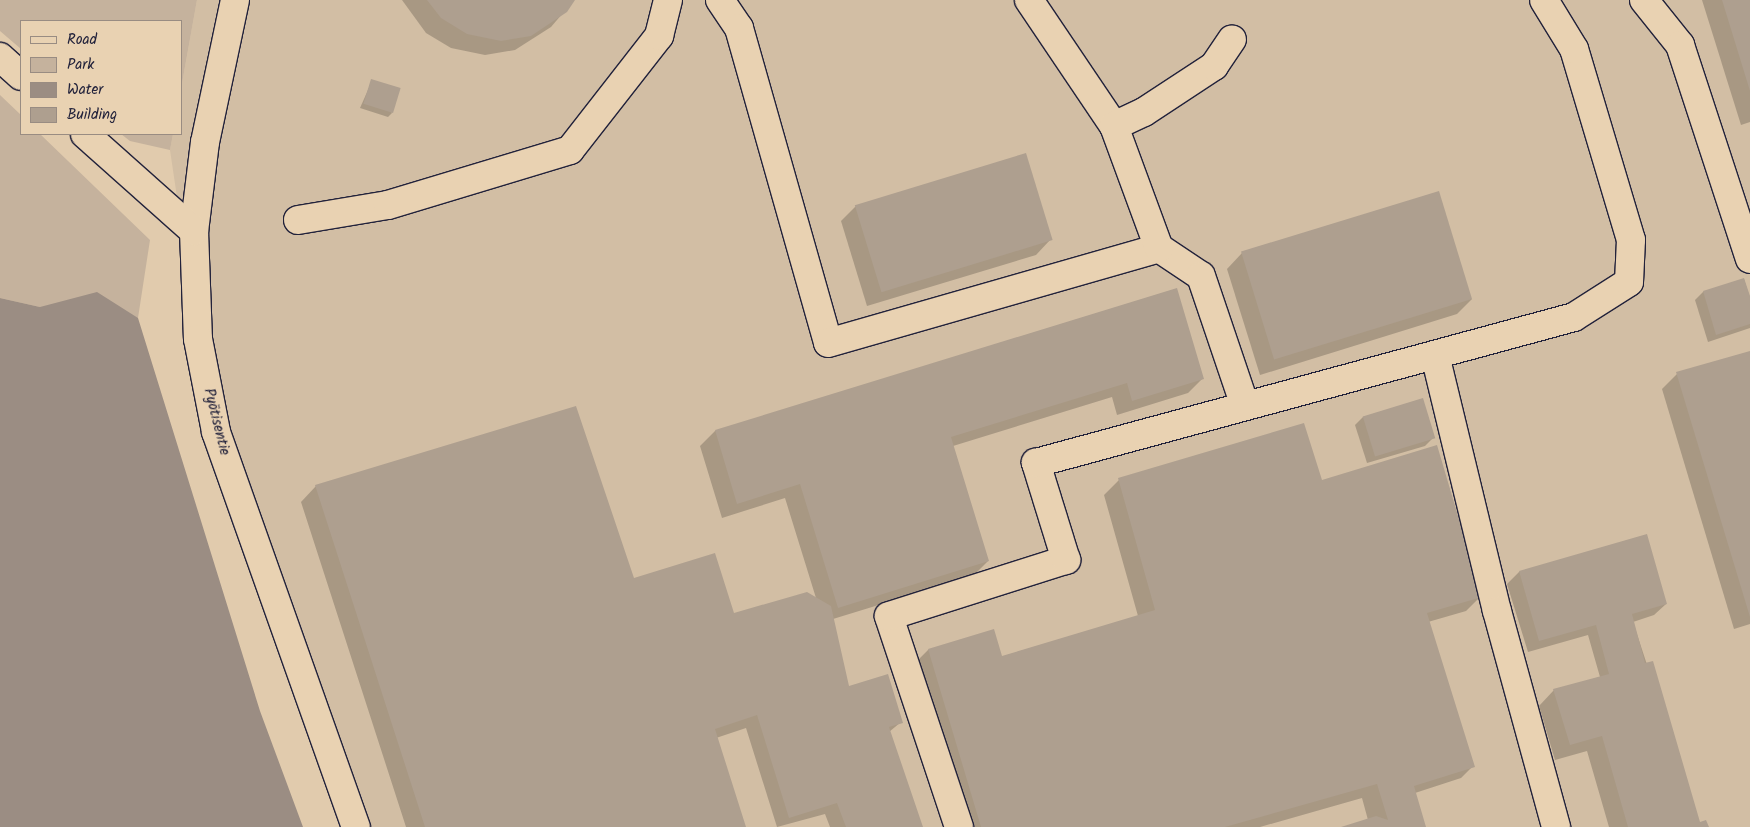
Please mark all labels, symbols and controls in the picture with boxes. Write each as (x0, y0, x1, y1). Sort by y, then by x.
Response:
legend (20, 20, 182, 135)
text: Road (67, 28, 97, 52)
text: Park (67, 53, 94, 77)
text: Water (67, 78, 103, 102)
text: Building (67, 103, 117, 127)
street label: Pyötisentie (199, 387, 233, 457)

